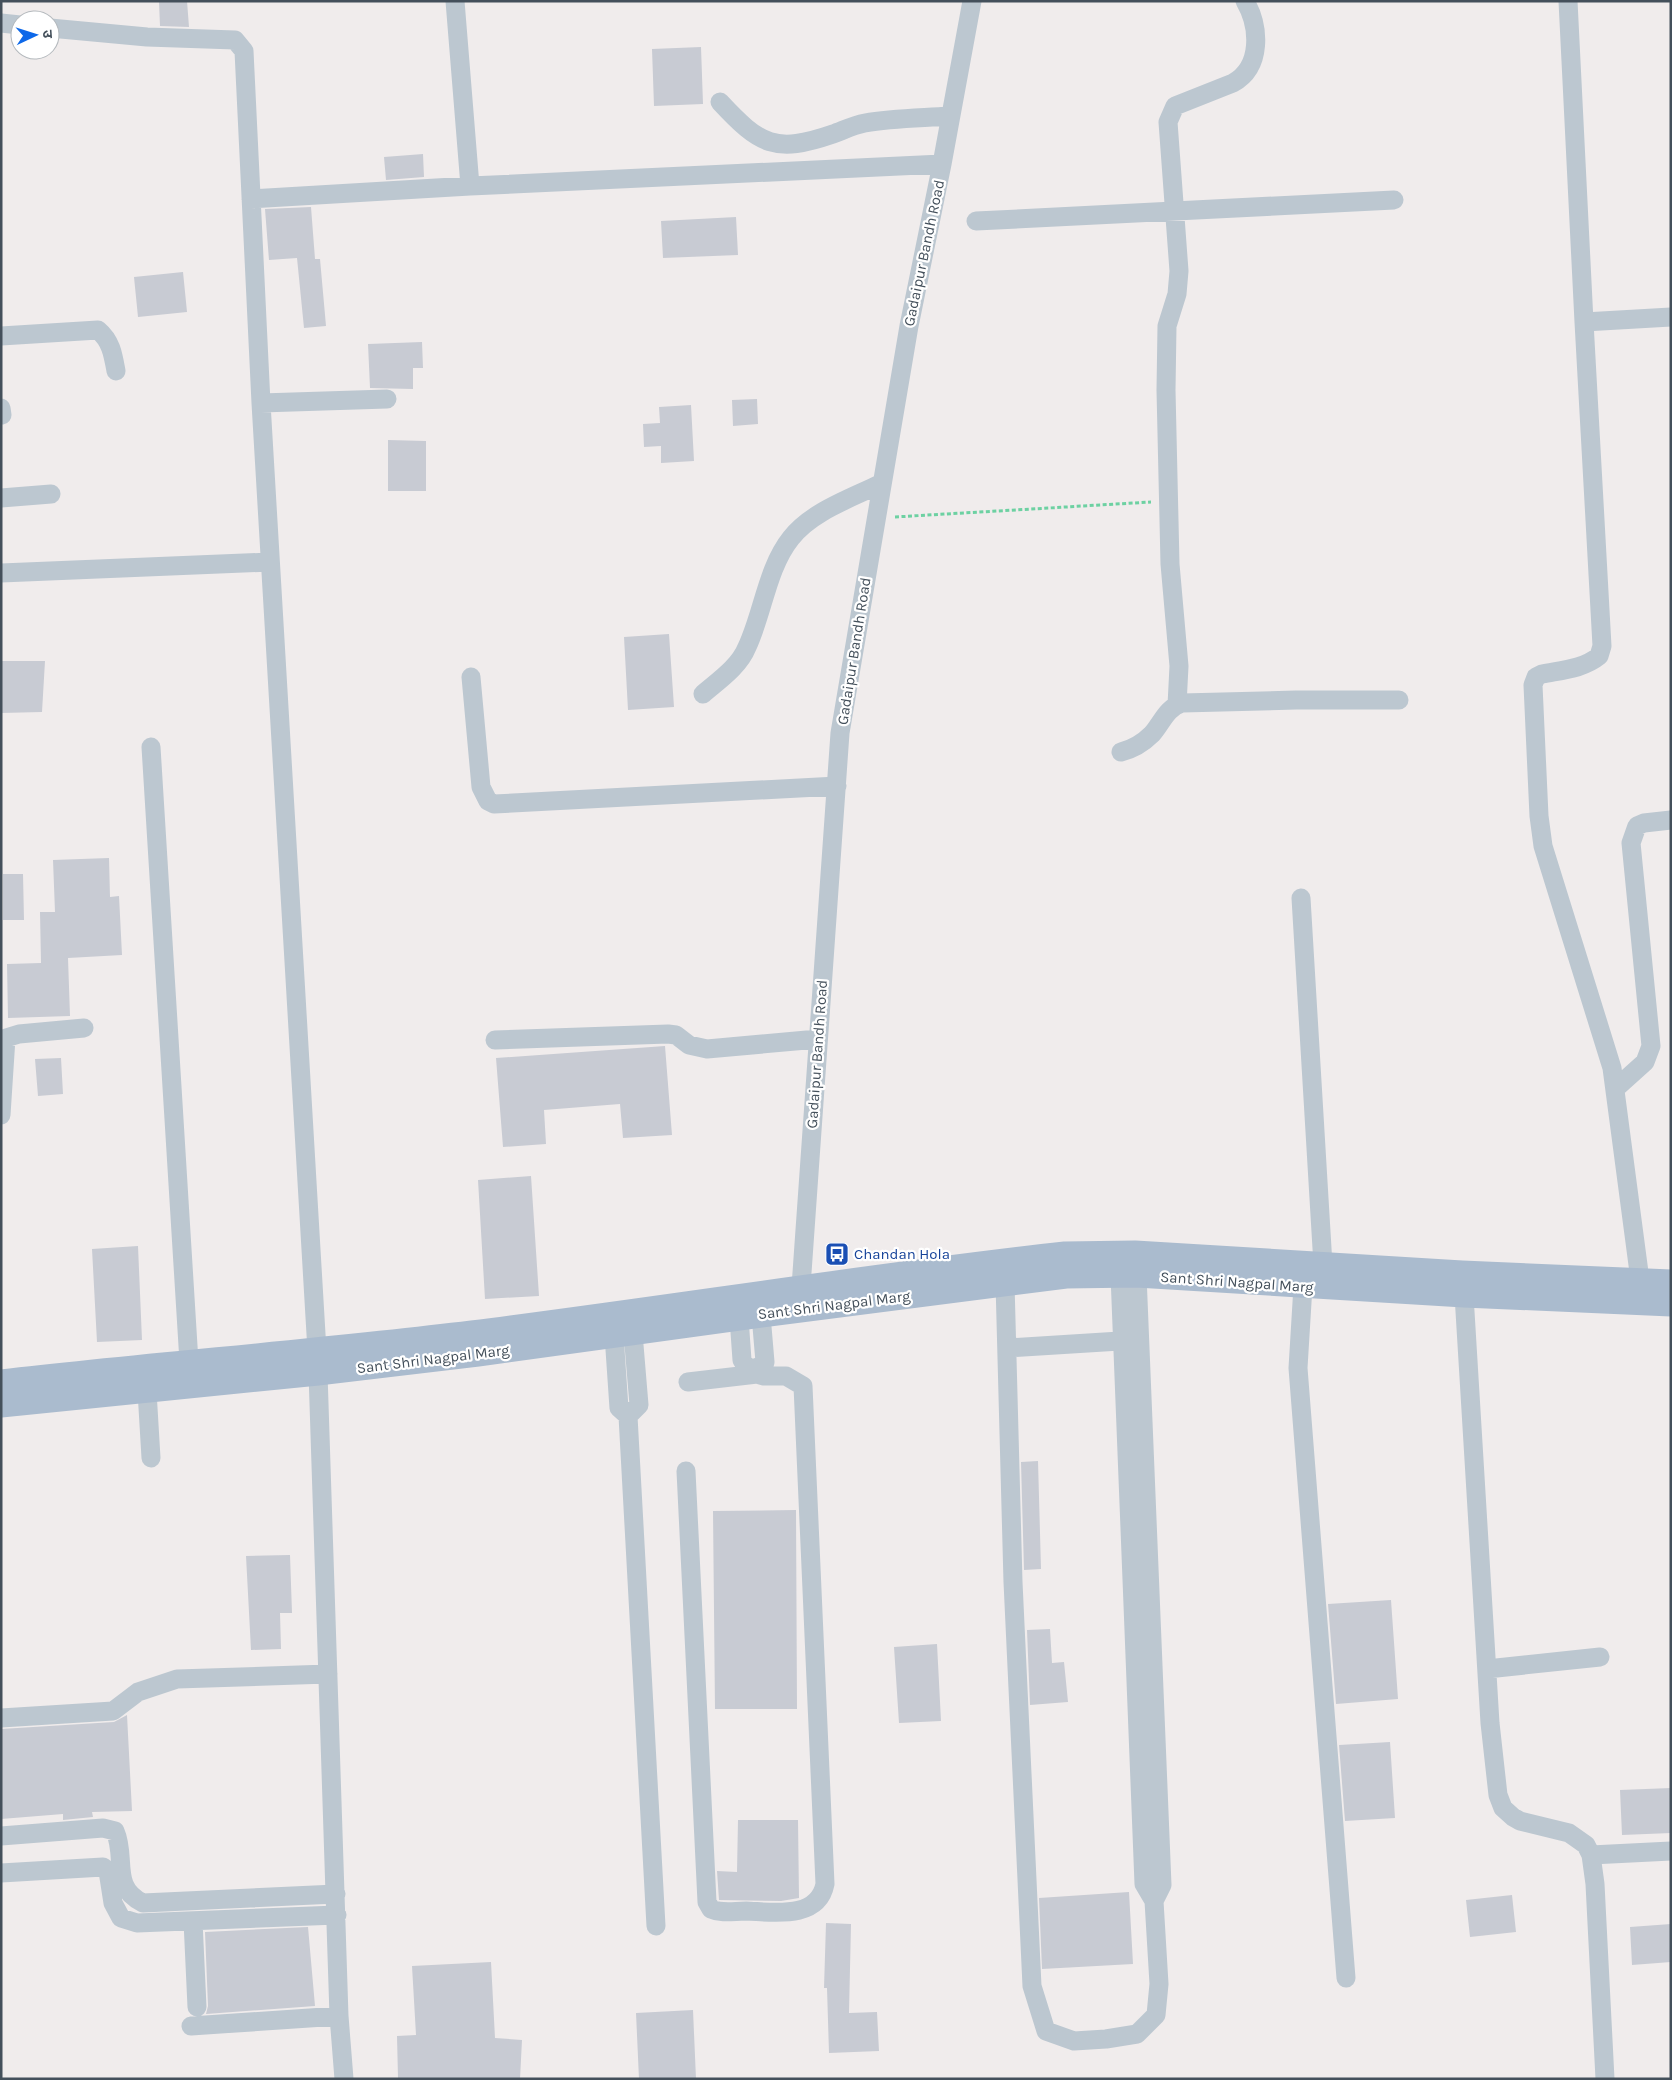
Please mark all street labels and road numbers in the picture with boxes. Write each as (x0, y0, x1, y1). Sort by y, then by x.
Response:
street label: Gadaipur Bandh Road (900, 178, 948, 328)
street label: Gadaipur Bandh Road (833, 576, 875, 726)
street label: Gadaipur Bandh Road (803, 979, 831, 1129)
street label: Sant Shri Nagpal Marg (1160, 1268, 1315, 1296)
street label: Sant Shri Nagpal Marg (757, 1287, 912, 1323)
street label: Sant Shri Nagpal Marg (356, 1341, 511, 1377)

